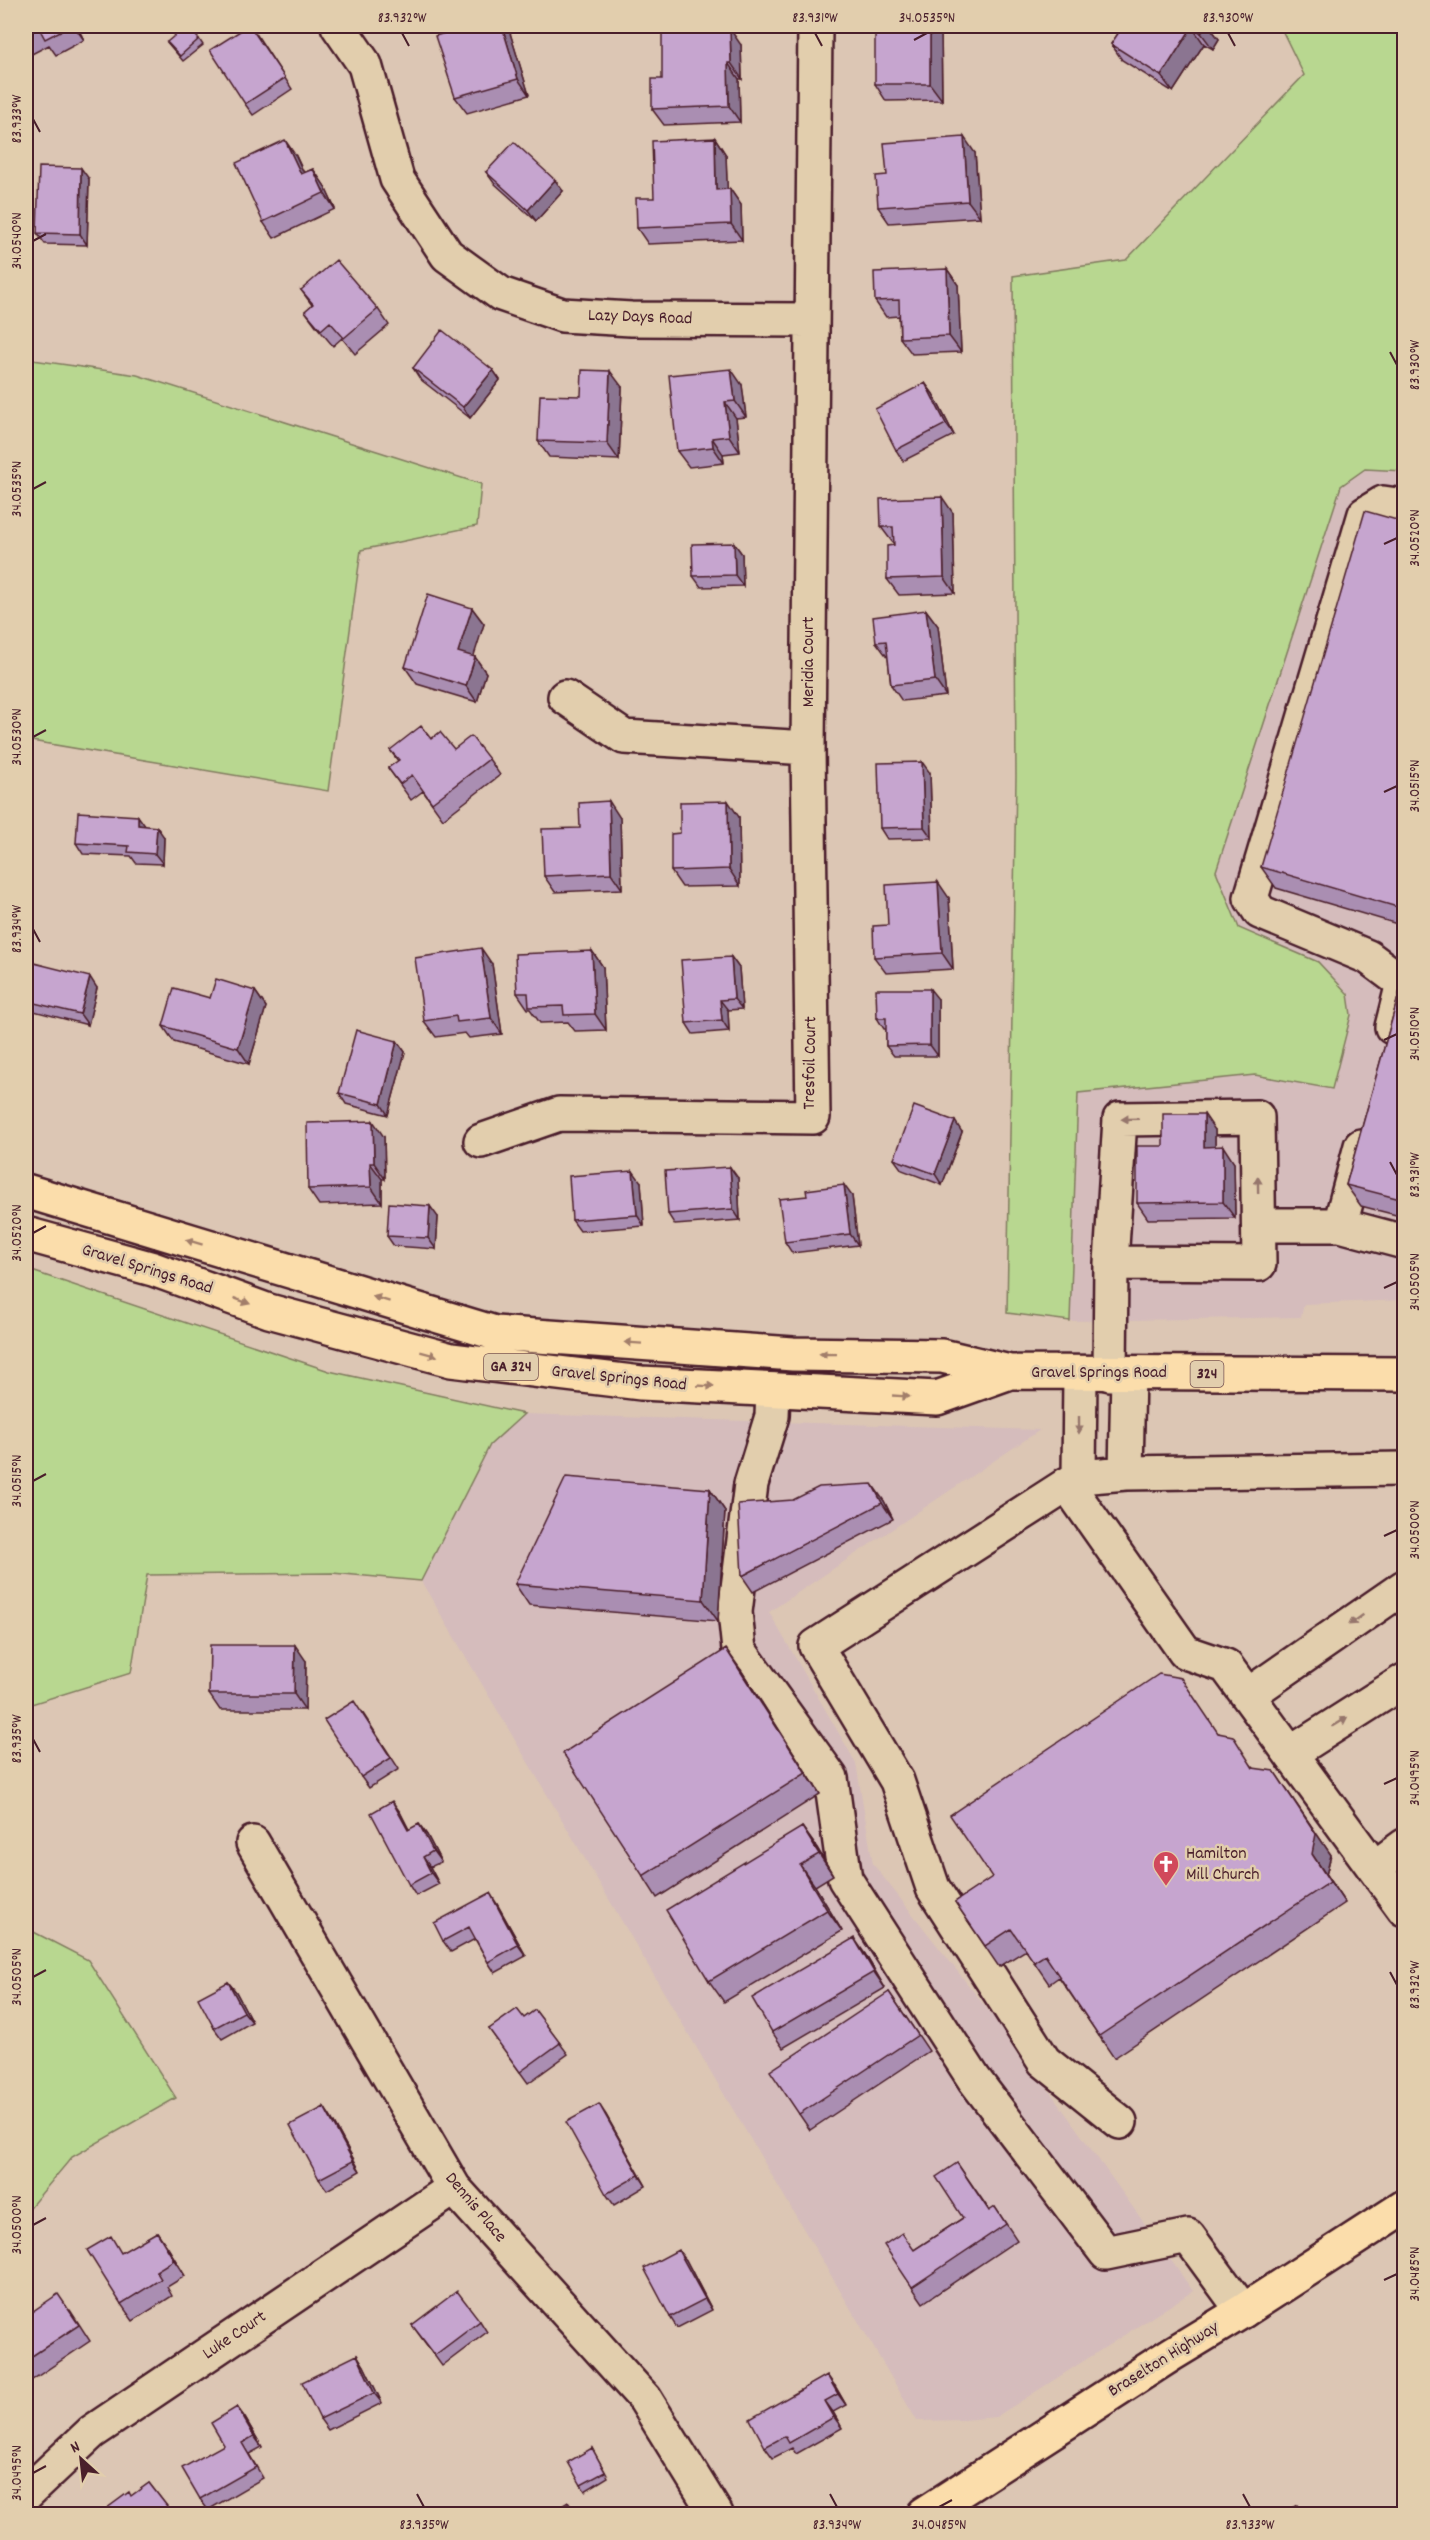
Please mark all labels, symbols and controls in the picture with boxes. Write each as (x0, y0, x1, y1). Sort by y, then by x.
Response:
text: 83.932°W (378, 8, 427, 30)
text: 83.931°W (792, 8, 838, 30)
text: 34.0535°N (899, 8, 955, 30)
text: 83.930°W (1203, 8, 1254, 30)
text: 83.933°W (7, 94, 29, 143)
text: 34.0540°N (7, 212, 29, 270)
street label: Lazy Days Road (587, 304, 693, 332)
text: 83.930°W (1405, 339, 1427, 390)
text: 34.0535°N (7, 461, 29, 517)
text: 34.0520°N (1405, 509, 1427, 567)
street label: Meridia Court (797, 616, 822, 707)
text: 34.0530°N (7, 708, 29, 766)
text: 34.0515°N (1405, 760, 1427, 812)
text: 83.934°W (7, 904, 29, 953)
text: 34.0510°N (1405, 1007, 1427, 1061)
street label: Tresfoil Court (798, 1016, 824, 1110)
one-way arrow (1120, 1115, 1139, 1124)
text: 83.931°W (1405, 1152, 1427, 1198)
one-way arrow (1253, 1175, 1263, 1194)
text: 34.0520°N (7, 1204, 29, 1262)
one-way arrow (185, 1237, 203, 1246)
street label: Gravel Springs Road (78, 1238, 216, 1302)
text: 34.0505°N (1405, 1253, 1427, 1311)
one-way arrow (372, 1294, 390, 1303)
one-way arrow (233, 1297, 251, 1307)
one-way arrow (624, 1338, 643, 1347)
one-way arrow (818, 1349, 837, 1359)
one-way arrow (420, 1350, 438, 1359)
road number: GA 324 (484, 1354, 538, 1380)
street label: Gravel Springs Road (550, 1359, 688, 1399)
street label: Gravel Springs Road (1031, 1361, 1167, 1386)
road number: 324 (1190, 1361, 1224, 1387)
one-way arrow (696, 1382, 715, 1391)
one-way arrow (891, 1391, 910, 1400)
one-way arrow (1074, 1415, 1084, 1434)
text: 34.0515°N (7, 1455, 29, 1507)
text: 34.0500°N (1405, 1500, 1427, 1560)
one-way arrow (1349, 1614, 1365, 1626)
text: 83.935°W (7, 1714, 29, 1764)
one-way arrow (1332, 1717, 1348, 1728)
text: 34.0495°N (1405, 1750, 1427, 1806)
place label: Hamilton Mill Church (1186, 1842, 1260, 1888)
church icon: Hamilton Mill Church (1151, 1849, 1181, 1887)
text: 34.0505°N (7, 1948, 29, 2006)
text: 83.932°W (1405, 1960, 1427, 2009)
street label: Dennis Place (438, 2167, 512, 2249)
text: 34.0500°N (7, 2195, 29, 2255)
text: 34.0485°N (1405, 2247, 1427, 2301)
street label: Luke Court (198, 2305, 272, 2367)
street label: Braselton Highway (1104, 2316, 1225, 2404)
north arrow (51, 2429, 111, 2489)
text: N (67, 2436, 84, 2460)
text: 34.0495°N (7, 2445, 29, 2501)
text: 83.935°W (399, 2515, 449, 2537)
text: 83.934°W (813, 2515, 862, 2537)
text: 34.0485°N (912, 2515, 966, 2537)
text: 83.933°W (1226, 2515, 1275, 2537)

